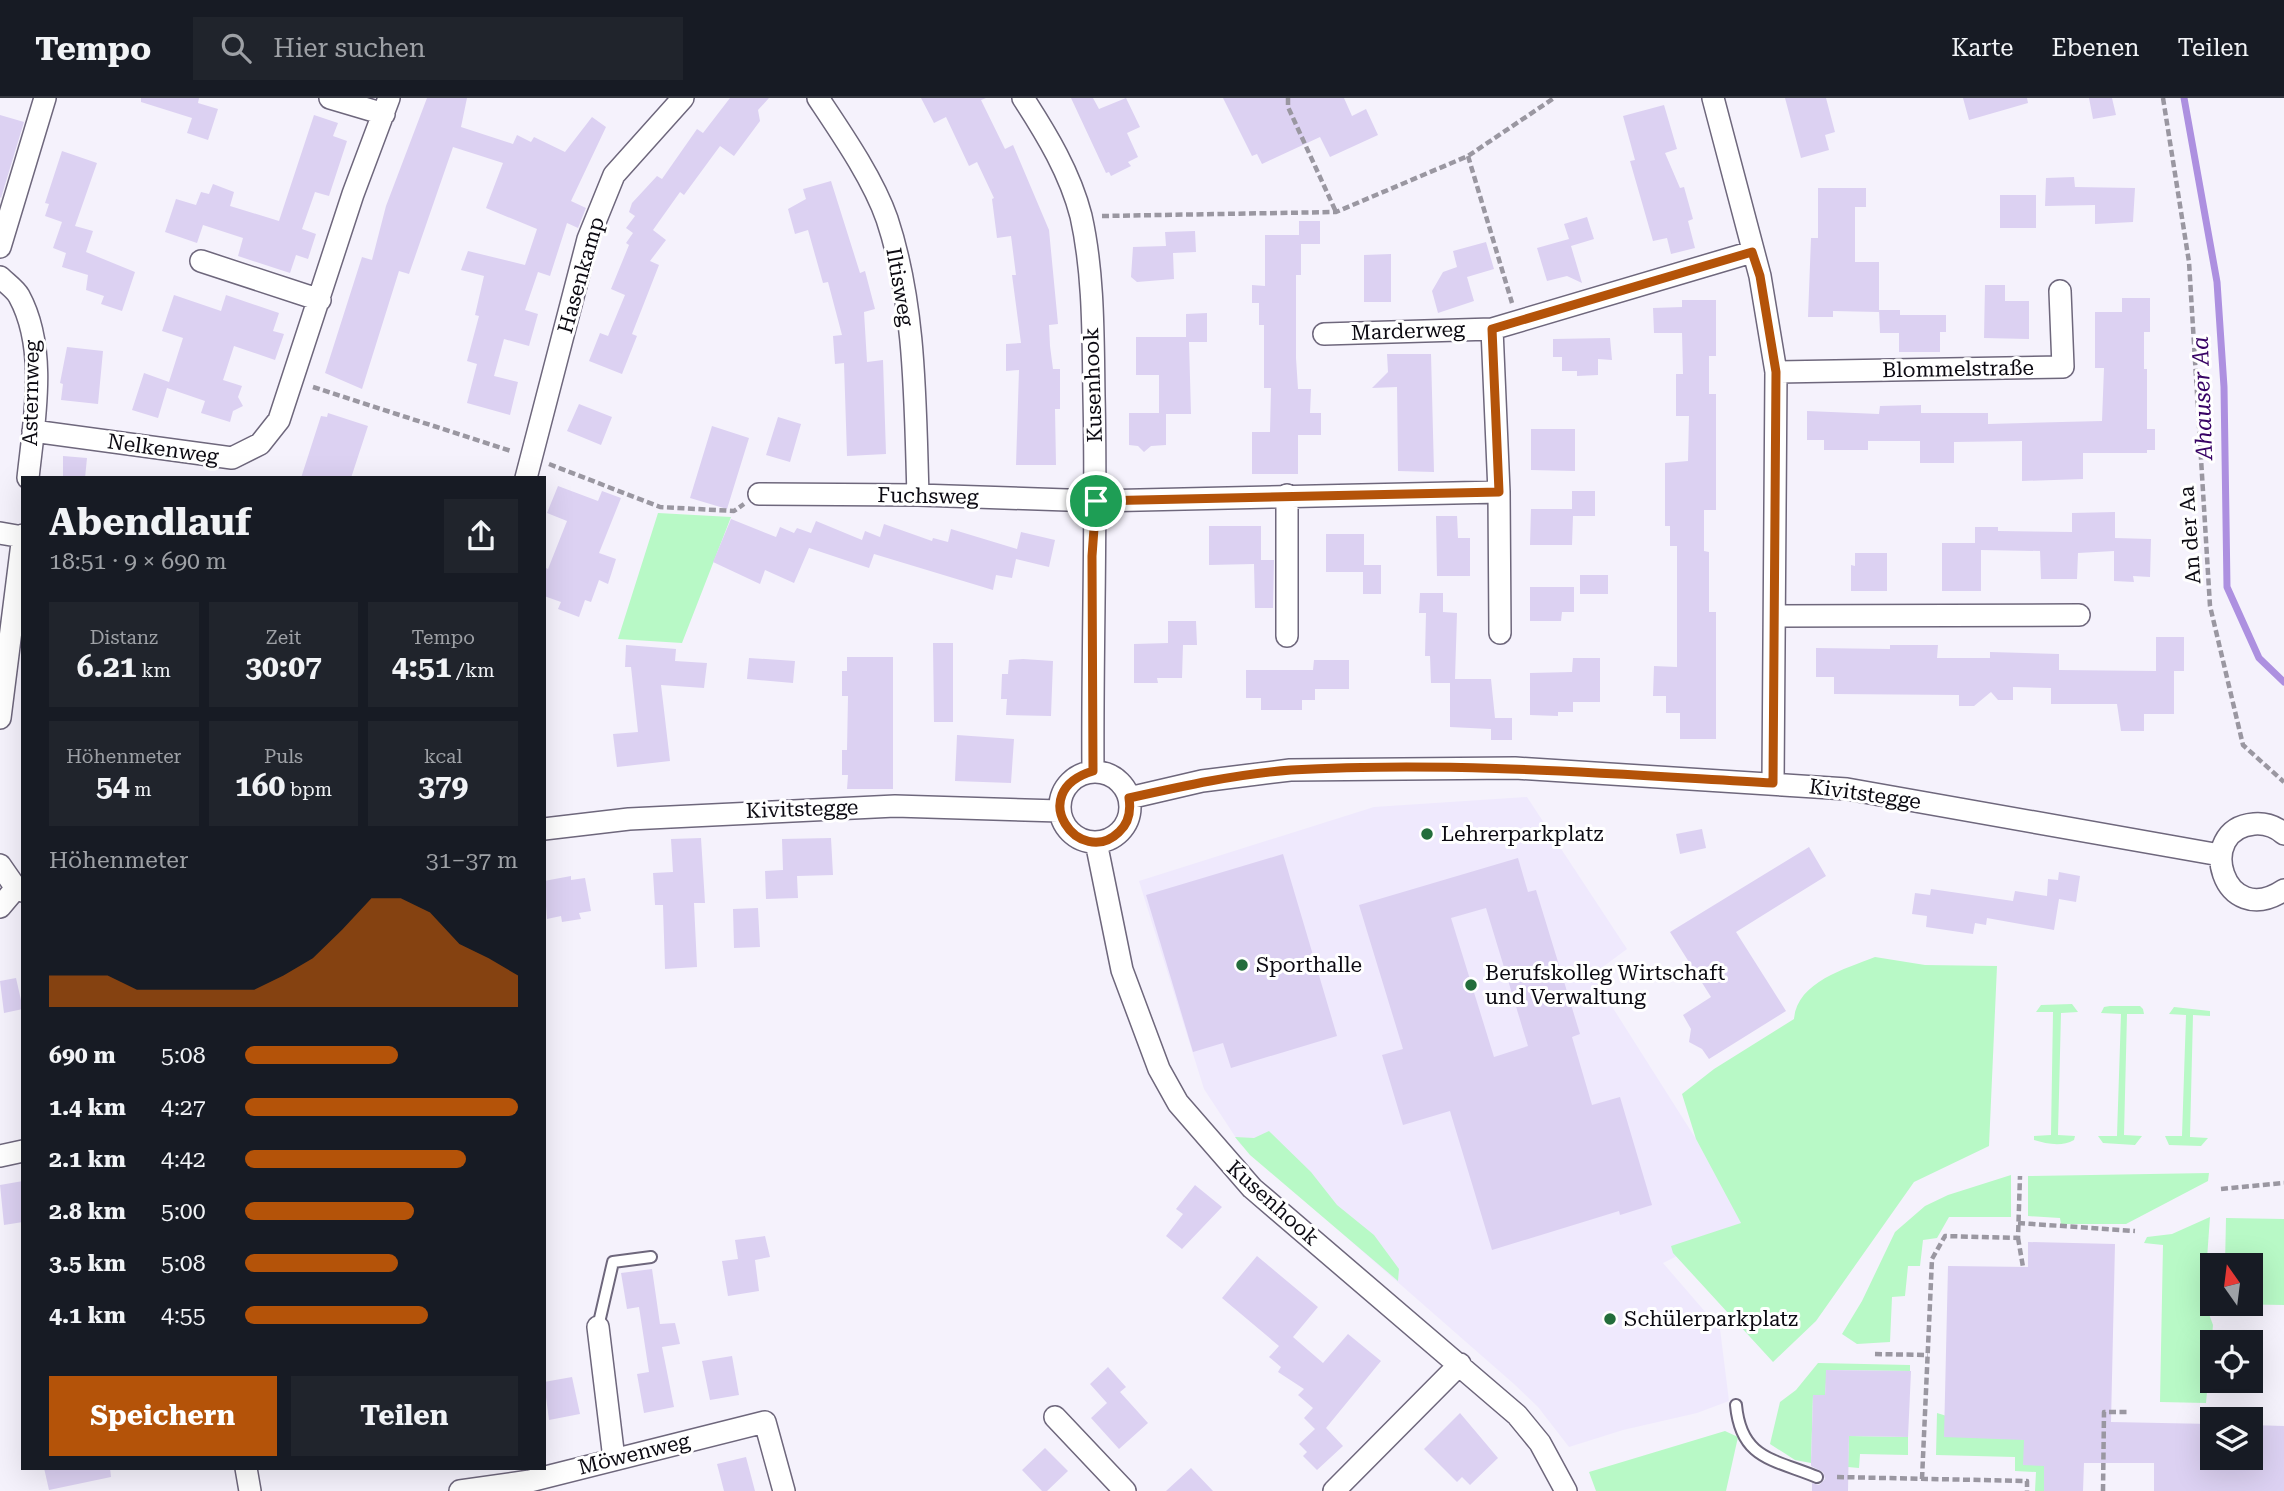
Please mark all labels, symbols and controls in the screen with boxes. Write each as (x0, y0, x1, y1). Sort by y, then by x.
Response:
search box (193, 17, 683, 80)
text: Tempo (35, 29, 151, 68)
icon: search (217, 29, 255, 67)
text: Hier suchen (273, 33, 426, 63)
text: Karte (1951, 34, 2013, 62)
text: Ebenen (2051, 34, 2140, 62)
text: Teilen (2178, 34, 2249, 62)
street label: Hasenkamp (553, 214, 609, 336)
street label: Iltisweg (881, 246, 919, 328)
street label: Marderweg (1351, 317, 1465, 345)
street label: Kusenhook (1079, 327, 1107, 443)
water label: Ahauser Aa (2187, 335, 2218, 462)
street label: Asternweg (18, 340, 44, 446)
street label: Blommelstraße (1882, 356, 2034, 382)
street label: Nelkenweg (106, 429, 220, 469)
pin (1066, 471, 1126, 531)
icon: arrive (1077, 482, 1115, 520)
street label: Fuchsweg (877, 483, 979, 509)
street label: An der Aa (2175, 484, 2205, 585)
button: share (444, 499, 518, 573)
text: Abendlauf (49, 500, 251, 544)
text: 18:51 · 9 × 690 m (49, 548, 227, 575)
text: Distanz (90, 626, 158, 649)
text: Zeit (266, 626, 301, 649)
text: Tempo (412, 626, 475, 649)
text: 6.21 (77, 649, 137, 684)
text: 30:07 (245, 649, 322, 684)
text: 4:51 (392, 649, 452, 684)
text: km (137, 659, 171, 682)
text: /km (452, 659, 495, 682)
text: Höhenmeter (66, 745, 181, 768)
text: Puls (264, 745, 303, 768)
text: kcal (424, 745, 462, 768)
text: 54 (96, 768, 130, 803)
text: 160 (235, 768, 285, 803)
text: 379 (418, 768, 468, 803)
street label: Kivitstegge (1807, 774, 1923, 814)
text: m (130, 778, 152, 801)
text: bpm (285, 778, 332, 801)
street label: Kivitstegge (745, 795, 859, 823)
place label: Lehrerparkplatz (1441, 822, 1603, 846)
marker: Lehrerparkplatz (1419, 826, 1435, 842)
text: Höhenmeter (49, 847, 188, 874)
text: 31–37 m (426, 847, 518, 874)
place label: Sporthalle (1256, 953, 1362, 977)
marker: Sporthalle (1234, 957, 1250, 973)
place label: Berufskolleg Wirtschaft und Verwaltung (1485, 961, 1726, 1009)
marker: Berufskolleg Wirtschaft und Verwaltung (1463, 977, 1479, 993)
text: 690 m (49, 1042, 116, 1069)
text: 5:08 (161, 1042, 206, 1069)
text: 1.4 km (49, 1094, 126, 1121)
text: 4:27 (161, 1094, 206, 1121)
text: 2.1 km (49, 1146, 126, 1173)
text: 4:42 (161, 1146, 206, 1173)
street label: Kusenhook (1222, 1156, 1324, 1250)
text: 2.8 km (49, 1198, 126, 1225)
text: 5:00 (161, 1198, 206, 1225)
text: 3.5 km (49, 1250, 126, 1277)
text: 5:08 (161, 1250, 206, 1277)
north arrow (2200, 1253, 2263, 1316)
map controls (2200, 1253, 2263, 1470)
text: 4.1 km (49, 1302, 126, 1329)
text: 4:55 (161, 1302, 206, 1329)
place label: Schülerparkplatz (1624, 1307, 1798, 1331)
marker: Schülerparkplatz (1602, 1311, 1618, 1327)
button: locate (2200, 1330, 2263, 1393)
button: Speichern (49, 1376, 277, 1456)
button: Teilen (291, 1376, 518, 1456)
button: layers (2200, 1407, 2263, 1470)
street label: Möwenweg (576, 1429, 692, 1479)

